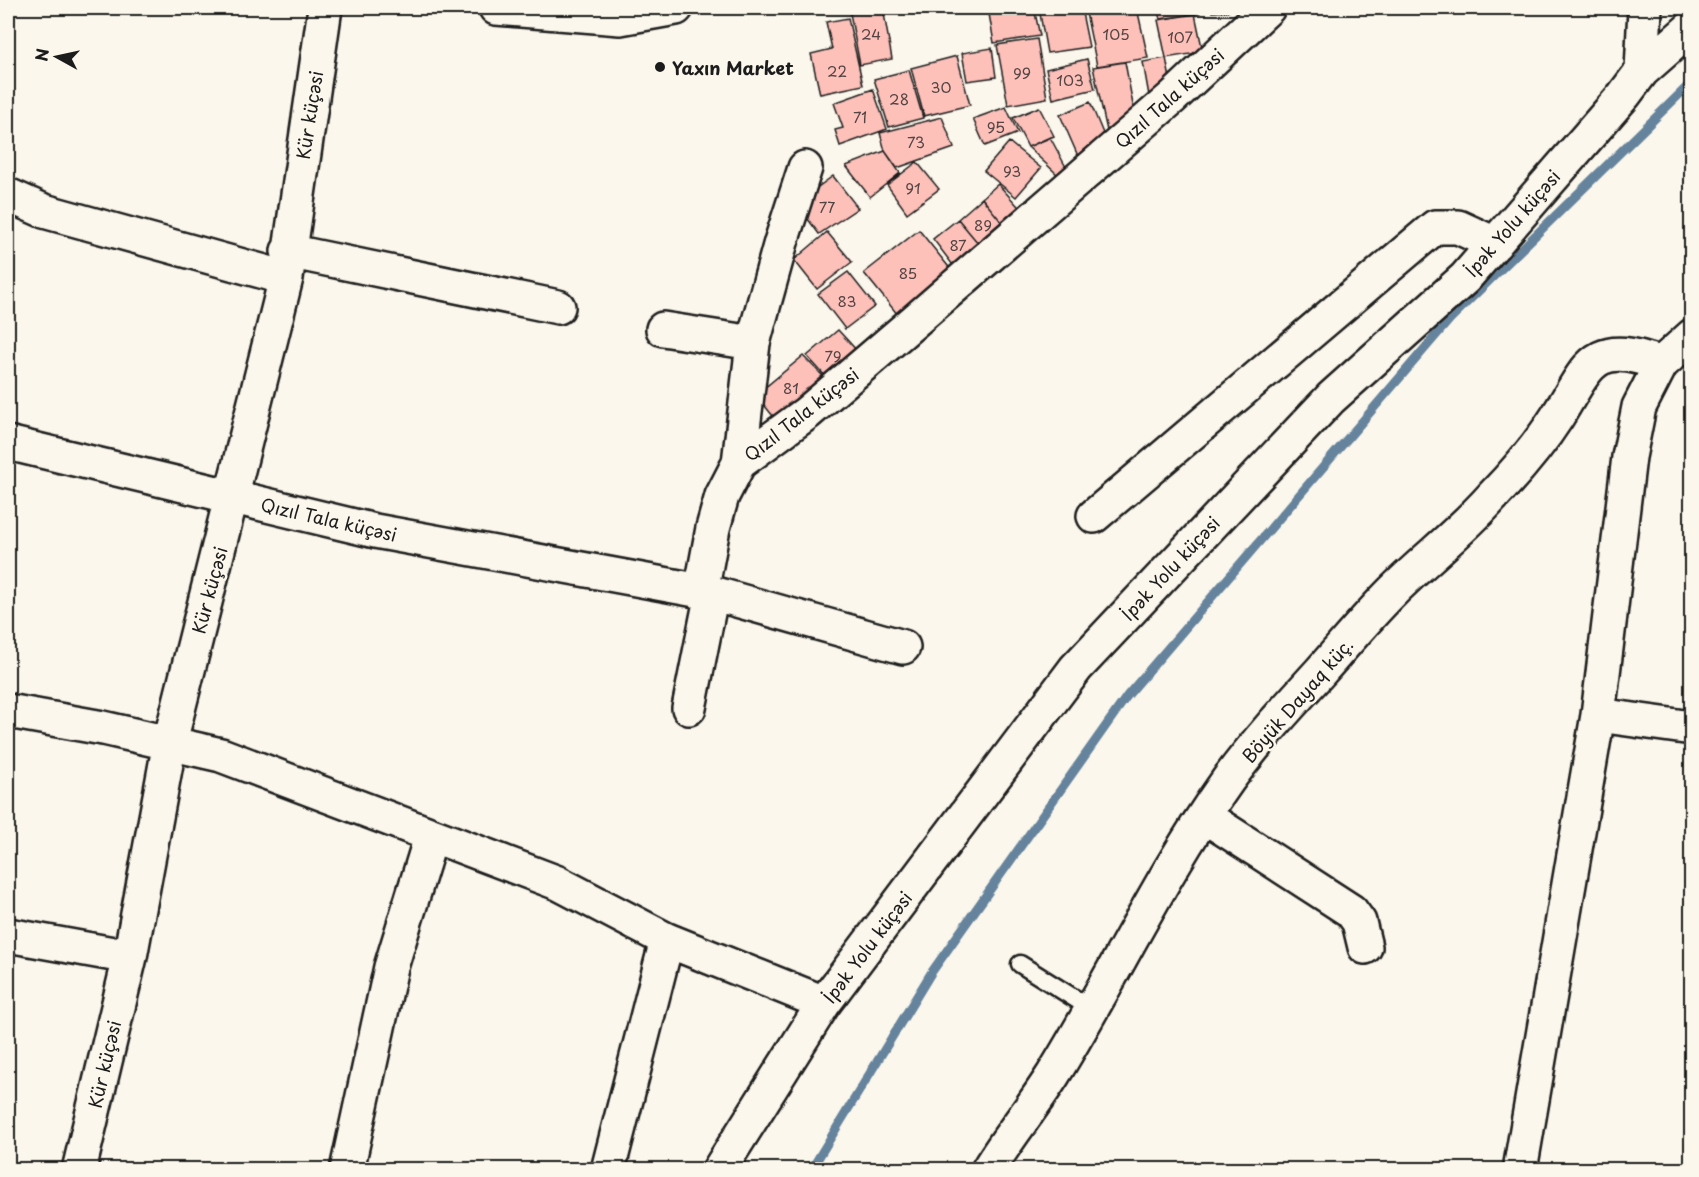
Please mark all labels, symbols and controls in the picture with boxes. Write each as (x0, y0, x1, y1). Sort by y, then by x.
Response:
house number: 24 (861, 22, 881, 45)
house number: 105 (1102, 22, 1130, 45)
house number: 107 (1167, 25, 1193, 48)
north arrow (27, 27, 87, 87)
street label: Qızıl Tala küçəsi (1108, 41, 1230, 155)
text: N (28, 47, 54, 63)
place label: Yaxın Market (672, 54, 794, 81)
house number: 22 (827, 59, 847, 82)
marker: Yaxın Market (653, 60, 667, 74)
house number: 99 (1013, 61, 1031, 84)
house number: 103 (1056, 68, 1084, 91)
street label: Kür küçəsi (289, 69, 329, 161)
house number: 30 (931, 75, 951, 98)
house number: 28 (889, 87, 909, 110)
house number: 71 (853, 105, 867, 128)
house number: 95 (987, 115, 1005, 138)
house number: 73 (907, 130, 925, 153)
house number: 93 (1003, 159, 1021, 182)
street label: İpək Yolu küçəsi (1458, 164, 1566, 282)
house number: 91 (905, 176, 921, 199)
house number: 77 (819, 195, 835, 218)
house number: 89 (974, 213, 992, 236)
house number: 87 (949, 233, 967, 256)
house number: 85 (899, 261, 917, 284)
house number: 83 (837, 289, 857, 312)
house number: 79 (824, 344, 842, 367)
street label: Qızıl Tala küçəsi (738, 361, 864, 467)
house number: 81 (783, 376, 799, 399)
street label: Qızıl Tala küçəsi (258, 490, 400, 548)
street label: İpək Yolu küçəsi (1114, 510, 1226, 626)
street label: Kür küçəsi (184, 543, 234, 637)
street label: Böyük Dayaq küç. (1235, 632, 1359, 768)
street label: İpək Yolu küçəsi (816, 885, 918, 1009)
street label: Kür küçəsi (81, 1018, 127, 1110)

